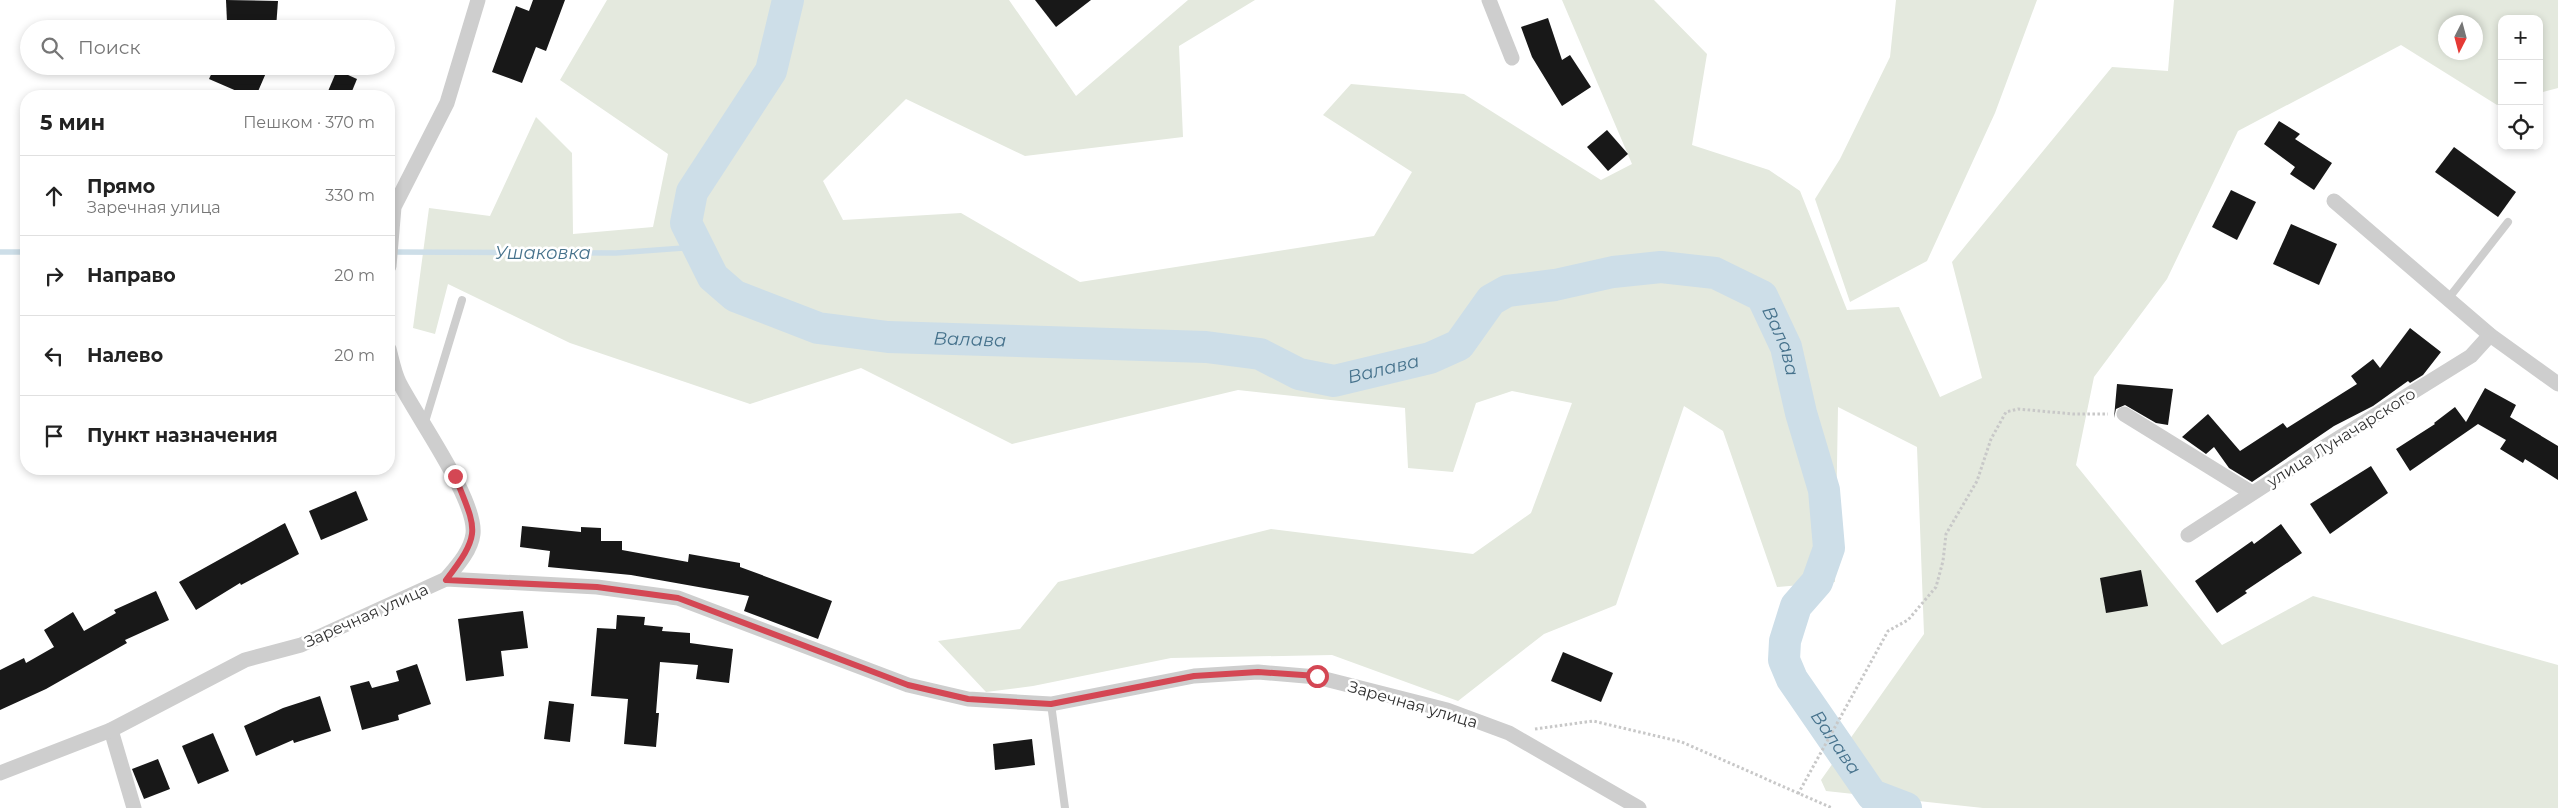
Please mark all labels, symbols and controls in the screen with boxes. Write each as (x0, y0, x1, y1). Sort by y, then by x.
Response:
north arrow (2438, 15, 2483, 60)
map controls (2498, 15, 2543, 150)
button: + (2498, 15, 2543, 60)
search box (20, 20, 395, 75)
icon: search (38, 34, 66, 62)
text: Поиск (78, 36, 141, 59)
button: − (2498, 60, 2543, 105)
button: locate (2498, 105, 2543, 150)
text: 5 мин (40, 110, 105, 135)
text: Пешком · 370 m (243, 113, 375, 132)
text: Прямо (87, 175, 155, 198)
icon: ahead (40, 182, 68, 210)
text: 330 m (325, 186, 375, 205)
text: Заречная улица (87, 198, 221, 217)
water label: Ушаковка (495, 242, 591, 264)
icon: right (40, 262, 68, 290)
text: Направо (87, 264, 176, 287)
text: 20 m (334, 266, 375, 285)
water label: Валава (1757, 303, 1803, 378)
water label: Валава (933, 327, 1007, 352)
icon: left (40, 342, 68, 370)
text: Налево (87, 344, 163, 367)
text: 20 m (334, 346, 375, 365)
water label: Валава (1345, 350, 1422, 388)
street label: улица Луначарского (2263, 384, 2419, 491)
icon: arrive (40, 422, 68, 450)
text: Пункт назначения (87, 424, 278, 447)
route end (444, 465, 467, 488)
street label: Заречная улица (301, 580, 431, 651)
route start (1306, 665, 1329, 688)
street label: Заречная улица (1346, 677, 1480, 732)
water label: Валава (1806, 706, 1866, 779)

